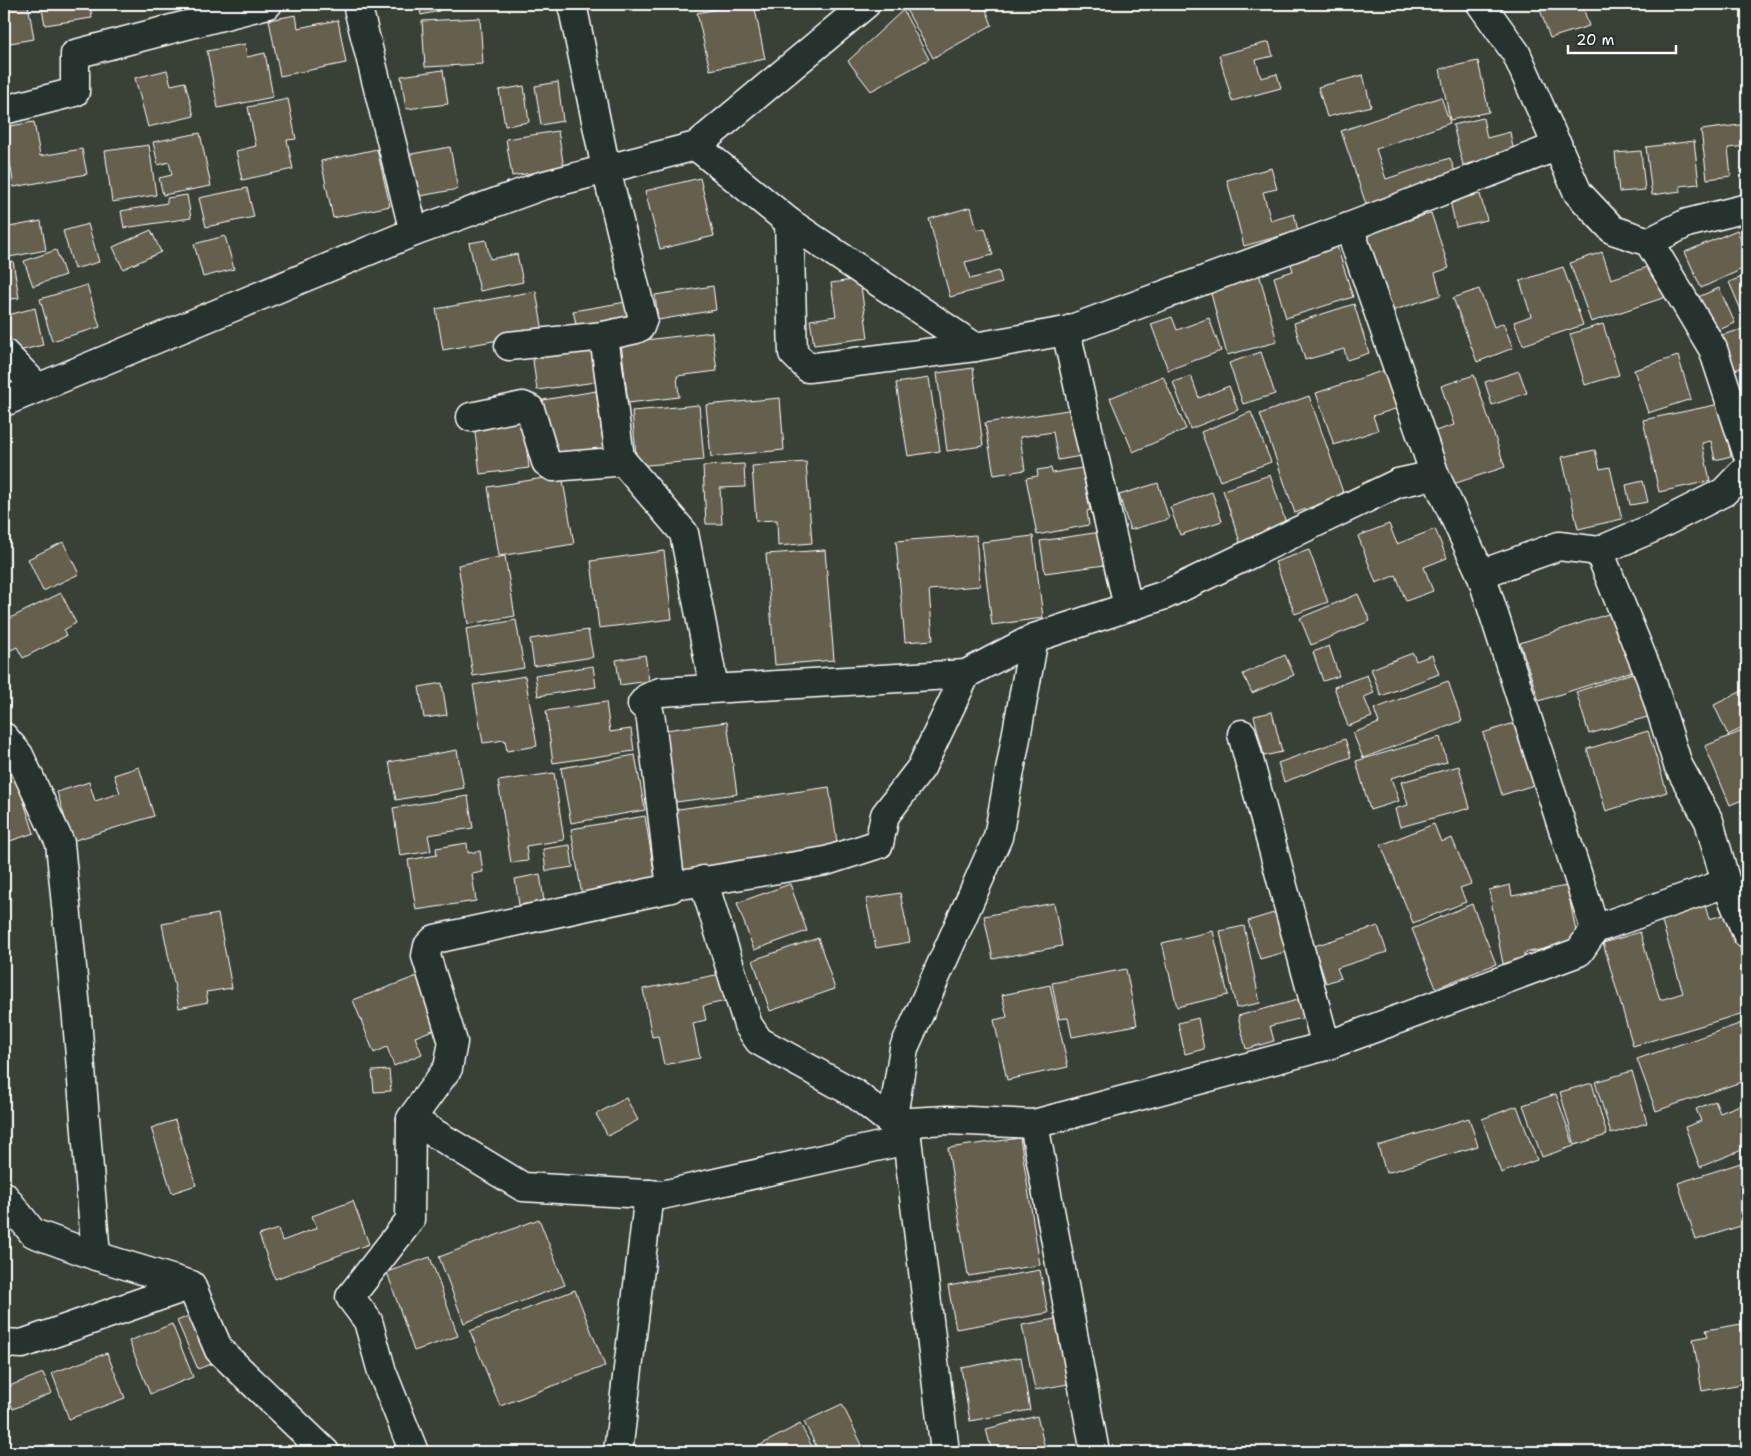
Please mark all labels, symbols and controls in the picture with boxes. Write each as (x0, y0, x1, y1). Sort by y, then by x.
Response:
scale bar (1568, 22, 1676, 54)
text: 20 m (1576, 30, 1615, 50)

